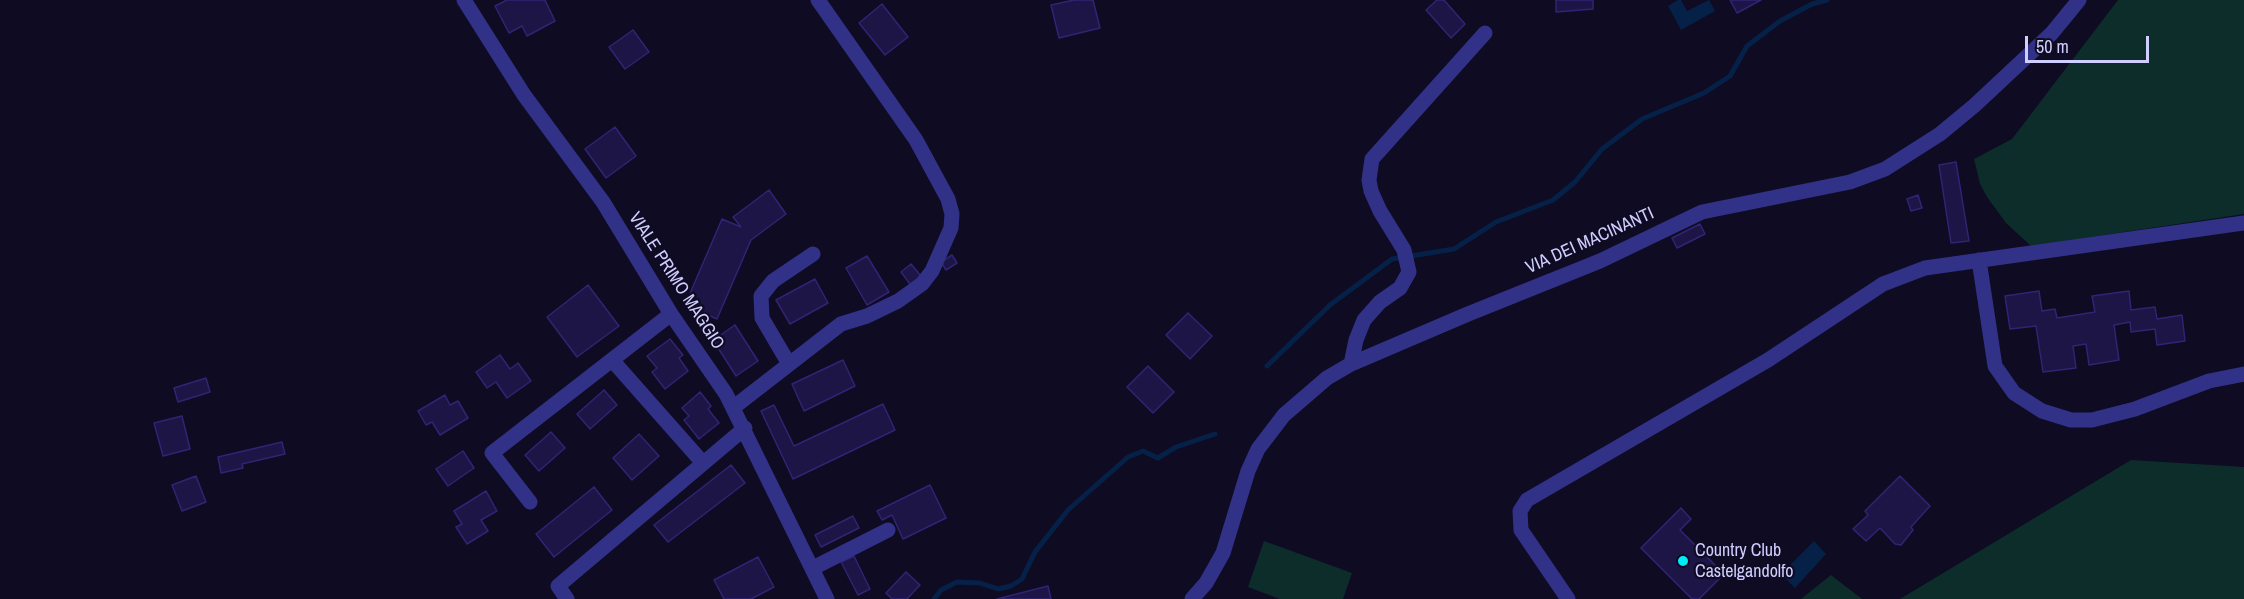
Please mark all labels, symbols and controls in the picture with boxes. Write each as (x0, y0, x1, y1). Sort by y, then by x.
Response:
scale bar (2028, 24, 2152, 62)
text: 50 m (2036, 34, 2069, 59)
street label: VIA DEI MACINANTI (1523, 203, 1657, 279)
street label: VIALE PRIMO MAGGIO (624, 208, 728, 354)
place label: Country Club Castelgandolfo (1695, 540, 1793, 582)
marker: Country Club Castelgandolfo (1676, 554, 1690, 568)

